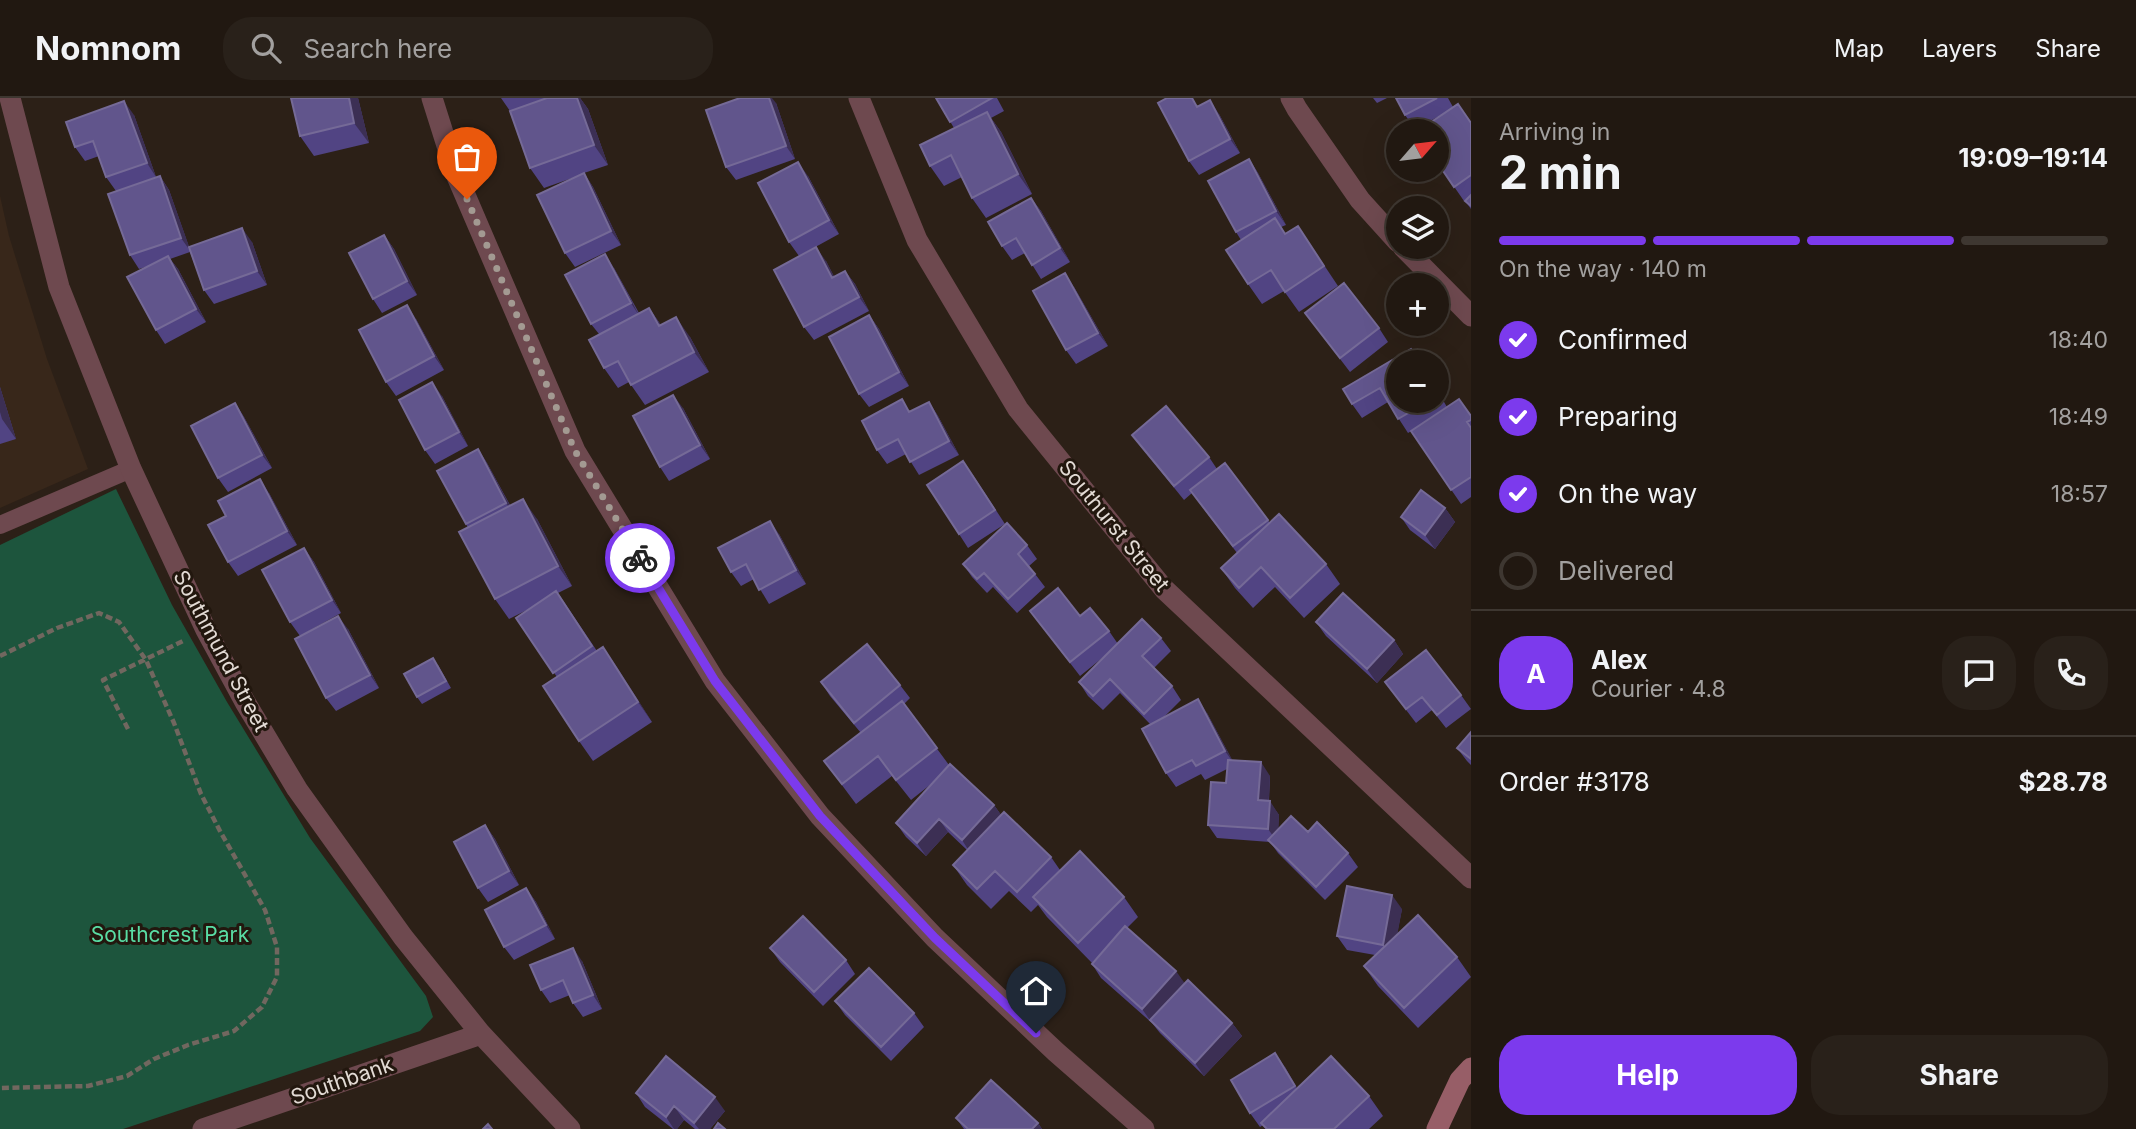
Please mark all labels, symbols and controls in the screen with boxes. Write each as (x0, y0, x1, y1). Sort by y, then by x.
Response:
search box (223, 17, 713, 80)
text: Nomnom (35, 28, 181, 68)
icon: search (247, 29, 285, 67)
text: Search here (303, 33, 452, 64)
text: Map (1834, 34, 1884, 63)
text: Layers (1922, 34, 1997, 63)
text: Share (2035, 34, 2101, 63)
text: Arriving in (1499, 118, 1610, 146)
north arrow (1386, 119, 1449, 182)
map controls (1386, 119, 1449, 413)
pin (437, 127, 497, 199)
icon: bag (448, 138, 486, 176)
text: 19:09–19:14 (1958, 142, 2108, 173)
text: 2 min (1499, 144, 1622, 200)
button: layers (1386, 196, 1449, 259)
text: On the way · 140 m (1499, 255, 1707, 283)
button: + (1386, 273, 1449, 336)
icon: check (1499, 321, 1537, 359)
text: Confirmed (1558, 324, 1688, 355)
text: 18:40 (2048, 326, 2108, 354)
button: − (1386, 350, 1449, 413)
icon: check (1499, 398, 1537, 436)
text: Preparing (1558, 401, 1678, 432)
text: 18:49 (2049, 403, 2108, 431)
street label: Southurst Street (1054, 455, 1175, 596)
icon: check (1499, 475, 1537, 513)
text: On the way (1558, 478, 1697, 509)
text: 18:57 (2051, 480, 2108, 508)
courier (605, 523, 675, 593)
icon: bike (621, 539, 659, 577)
text: Delivered (1558, 555, 1674, 586)
street label: Southmund Street (168, 566, 275, 736)
button: chat (1942, 636, 2016, 710)
button: phone (2034, 636, 2108, 710)
text: Alex (1591, 644, 1648, 675)
text: A (1526, 658, 1546, 689)
text: Courier · 4.8 (1591, 675, 1726, 703)
text: Order #3178 (1499, 766, 1650, 797)
text: $28.78 (2019, 766, 2108, 797)
park label: Southcrest Park (91, 922, 250, 947)
pin (1006, 961, 1066, 1033)
icon: home (1017, 972, 1055, 1010)
button: Help (1499, 1035, 1797, 1115)
button: Share (1811, 1035, 2108, 1115)
street label: Southbank (287, 1051, 397, 1110)

